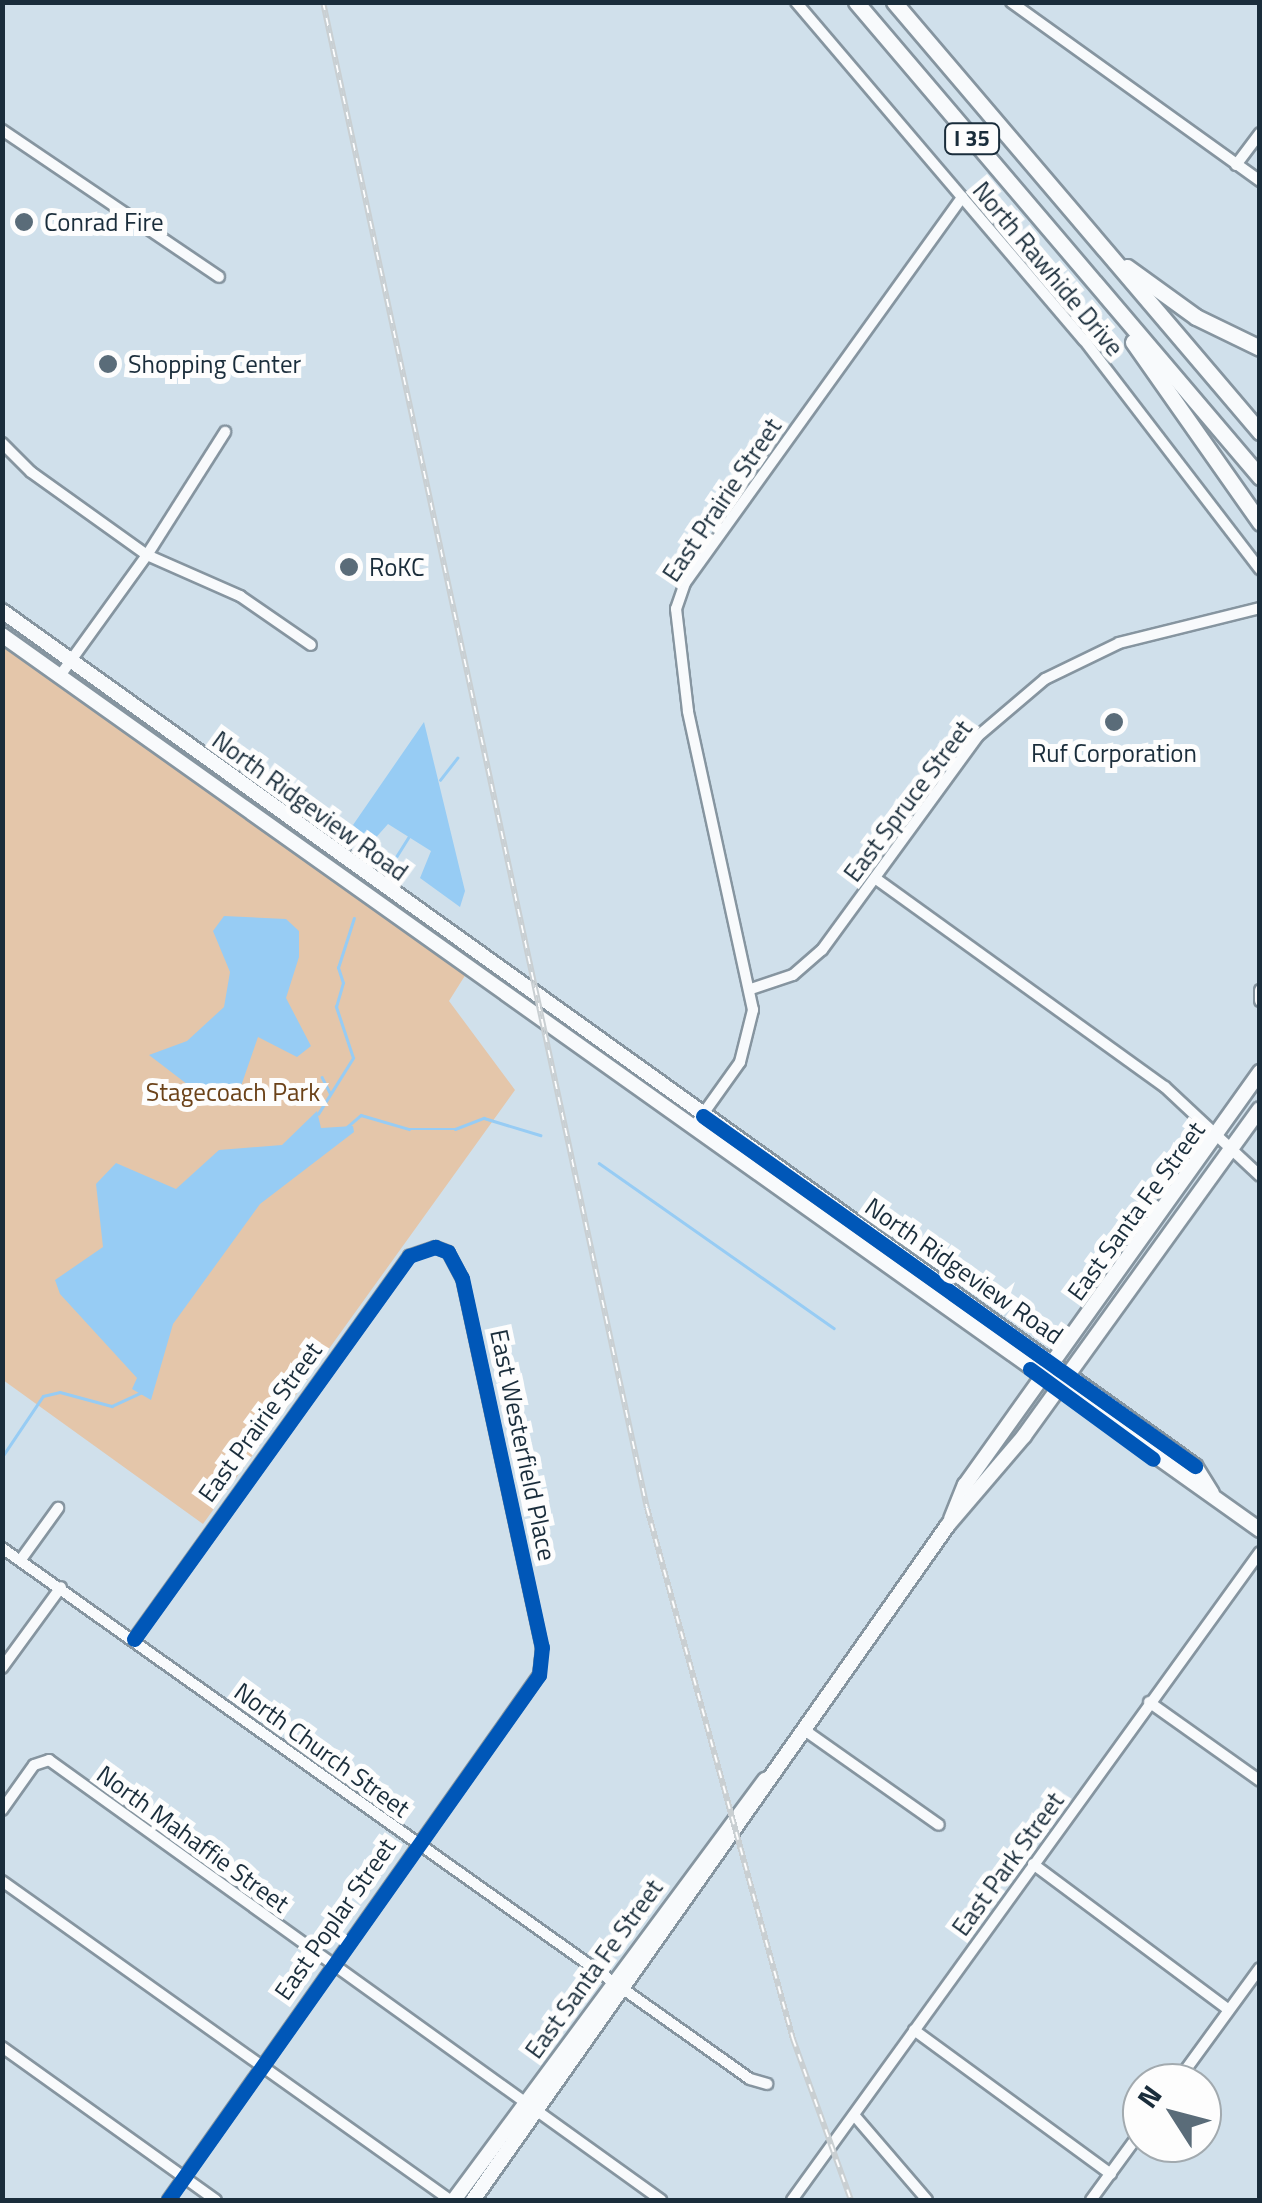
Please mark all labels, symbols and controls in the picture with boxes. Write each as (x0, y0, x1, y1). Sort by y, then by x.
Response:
road number: I 35 (942, 122, 1002, 156)
street label: North Rawhide Drive (966, 176, 1130, 362)
place label: Conrad Fire (44, 207, 164, 237)
marker: Conrad Fire (13, 211, 35, 233)
place label: Shopping Center (128, 349, 301, 379)
marker: Shopping Center (97, 353, 119, 375)
street label: East Prairie Street (656, 413, 788, 587)
place label: RoKC (369, 552, 425, 582)
marker: RoKC (338, 556, 360, 578)
marker: Ruf Corporation (1103, 711, 1125, 733)
street label: East Spruce Street (838, 714, 978, 888)
street label: North Ridgeview Road (206, 725, 414, 887)
place label: Ruf Corporation (1031, 738, 1197, 768)
park label: Stagecoach Park (146, 1077, 320, 1107)
street label: East Santa Fe Street (1061, 1116, 1211, 1306)
street label: North Ridgeview Road (859, 1191, 1069, 1351)
street label: East Westerfield Place (484, 1327, 562, 1563)
street label: East Prairie Street (192, 1336, 328, 1508)
street label: North Church Street (229, 1676, 415, 1824)
street label: North Mahaffie Street (91, 1759, 295, 1919)
street label: East Park Street (946, 1786, 1070, 1942)
street label: East Poplar Street (268, 1832, 402, 2006)
street label: East Santa Fe Street (519, 1874, 669, 2064)
north arrow (1122, 2063, 1222, 2163)
text: N (1126, 2076, 1172, 2117)

